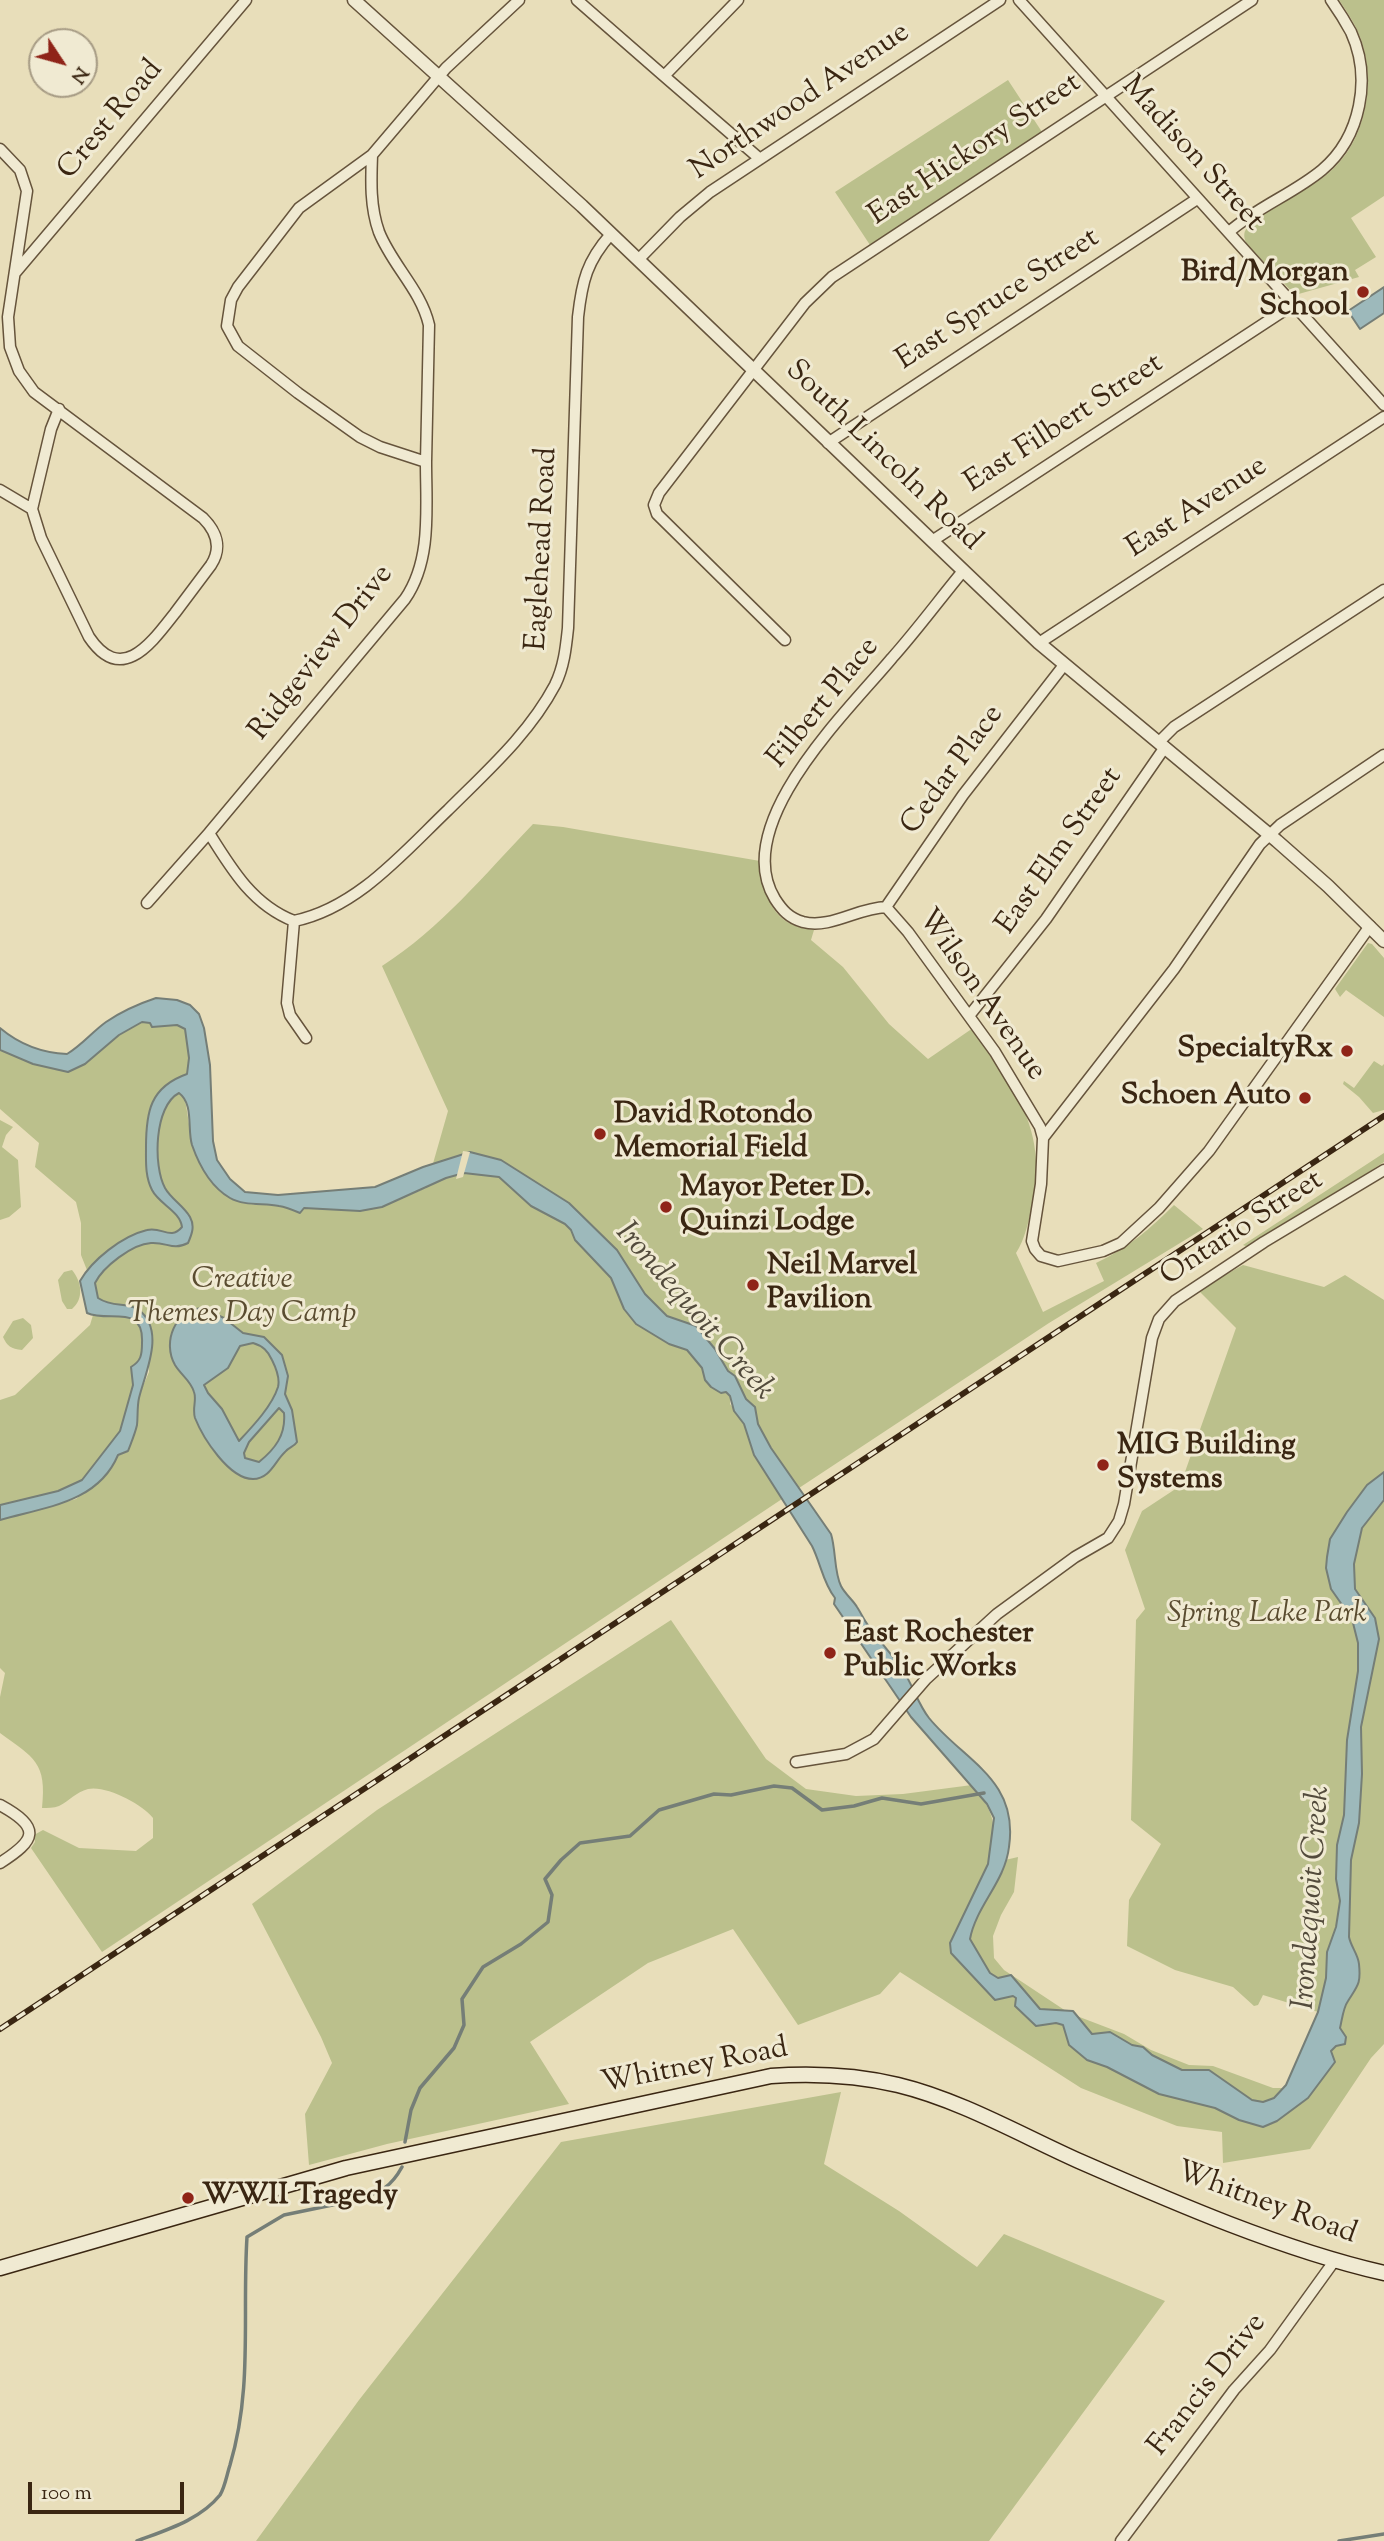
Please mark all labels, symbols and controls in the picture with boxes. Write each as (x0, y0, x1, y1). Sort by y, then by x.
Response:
street label: Northwood Avenue (685, 16, 917, 190)
north arrow (28, 28, 98, 98)
street label: Crest Road (52, 54, 172, 188)
text: N (63, 60, 94, 89)
street label: East Hickory Street (863, 67, 1089, 235)
street label: Madison Street (1112, 70, 1270, 240)
street label: East Spruce Street (891, 222, 1107, 380)
place label: Bird/Morgan School (1181, 257, 1349, 328)
marker: Bird/Morgan School (1355, 284, 1371, 300)
street label: East Filbert Street (959, 347, 1171, 503)
street label: South Lincoln Road (776, 354, 988, 560)
street label: Eaglehead Road (521, 446, 567, 652)
street label: East Avenue (1121, 450, 1275, 568)
street label: Ridgeview Drive (243, 559, 403, 749)
street label: Filbert Place (761, 631, 889, 777)
street label: Cedar Place (895, 699, 1013, 843)
street label: East Elm Street (990, 762, 1132, 942)
street label: Wilson Avenue (908, 903, 1052, 1089)
place label: SpecialtyRx (1177, 1033, 1333, 1069)
marker: SpecialtyRx (1339, 1043, 1355, 1059)
place label: Schoen Auto (1121, 1080, 1291, 1116)
marker: Schoen Auto (1297, 1090, 1313, 1106)
place label: David Rotondo Memorial Field (614, 1099, 813, 1170)
marker: David Rotondo Memorial Field (592, 1126, 608, 1142)
street label: Ontario Street (1155, 1164, 1331, 1296)
place label: Mayor Peter D. Quinzi Lodge (680, 1172, 871, 1242)
marker: Mayor Peter D. Quinzi Lodge (658, 1199, 674, 1215)
water label: Irondequoit Creek (605, 1216, 781, 1410)
place label: Neil Marvel Pavilion (767, 1250, 917, 1320)
park label: Creative Themes Day Camp (128, 1264, 356, 1334)
marker: Neil Marvel Pavilion (745, 1277, 761, 1293)
place label: MIG Building Systems (1117, 1430, 1296, 1500)
marker: MIG Building Systems (1095, 1457, 1111, 1473)
park label: Spring Lake Park (1167, 1598, 1367, 1634)
place label: East Rochester Public Works (844, 1618, 1033, 1688)
marker: East Rochester Public Works (822, 1645, 838, 1661)
water label: Irondequoit Creek (1287, 1785, 1341, 2011)
street label: Whitney Road (599, 2032, 791, 2104)
street label: Whitney Road (1171, 2156, 1361, 2254)
place label: WWII Tragedy (202, 2180, 398, 2216)
marker: WWII Tragedy (180, 2190, 196, 2206)
street label: Francis Drive (1142, 2307, 1276, 2465)
scale bar (32, 2468, 187, 2512)
text: 100 m (41, 2479, 92, 2509)

